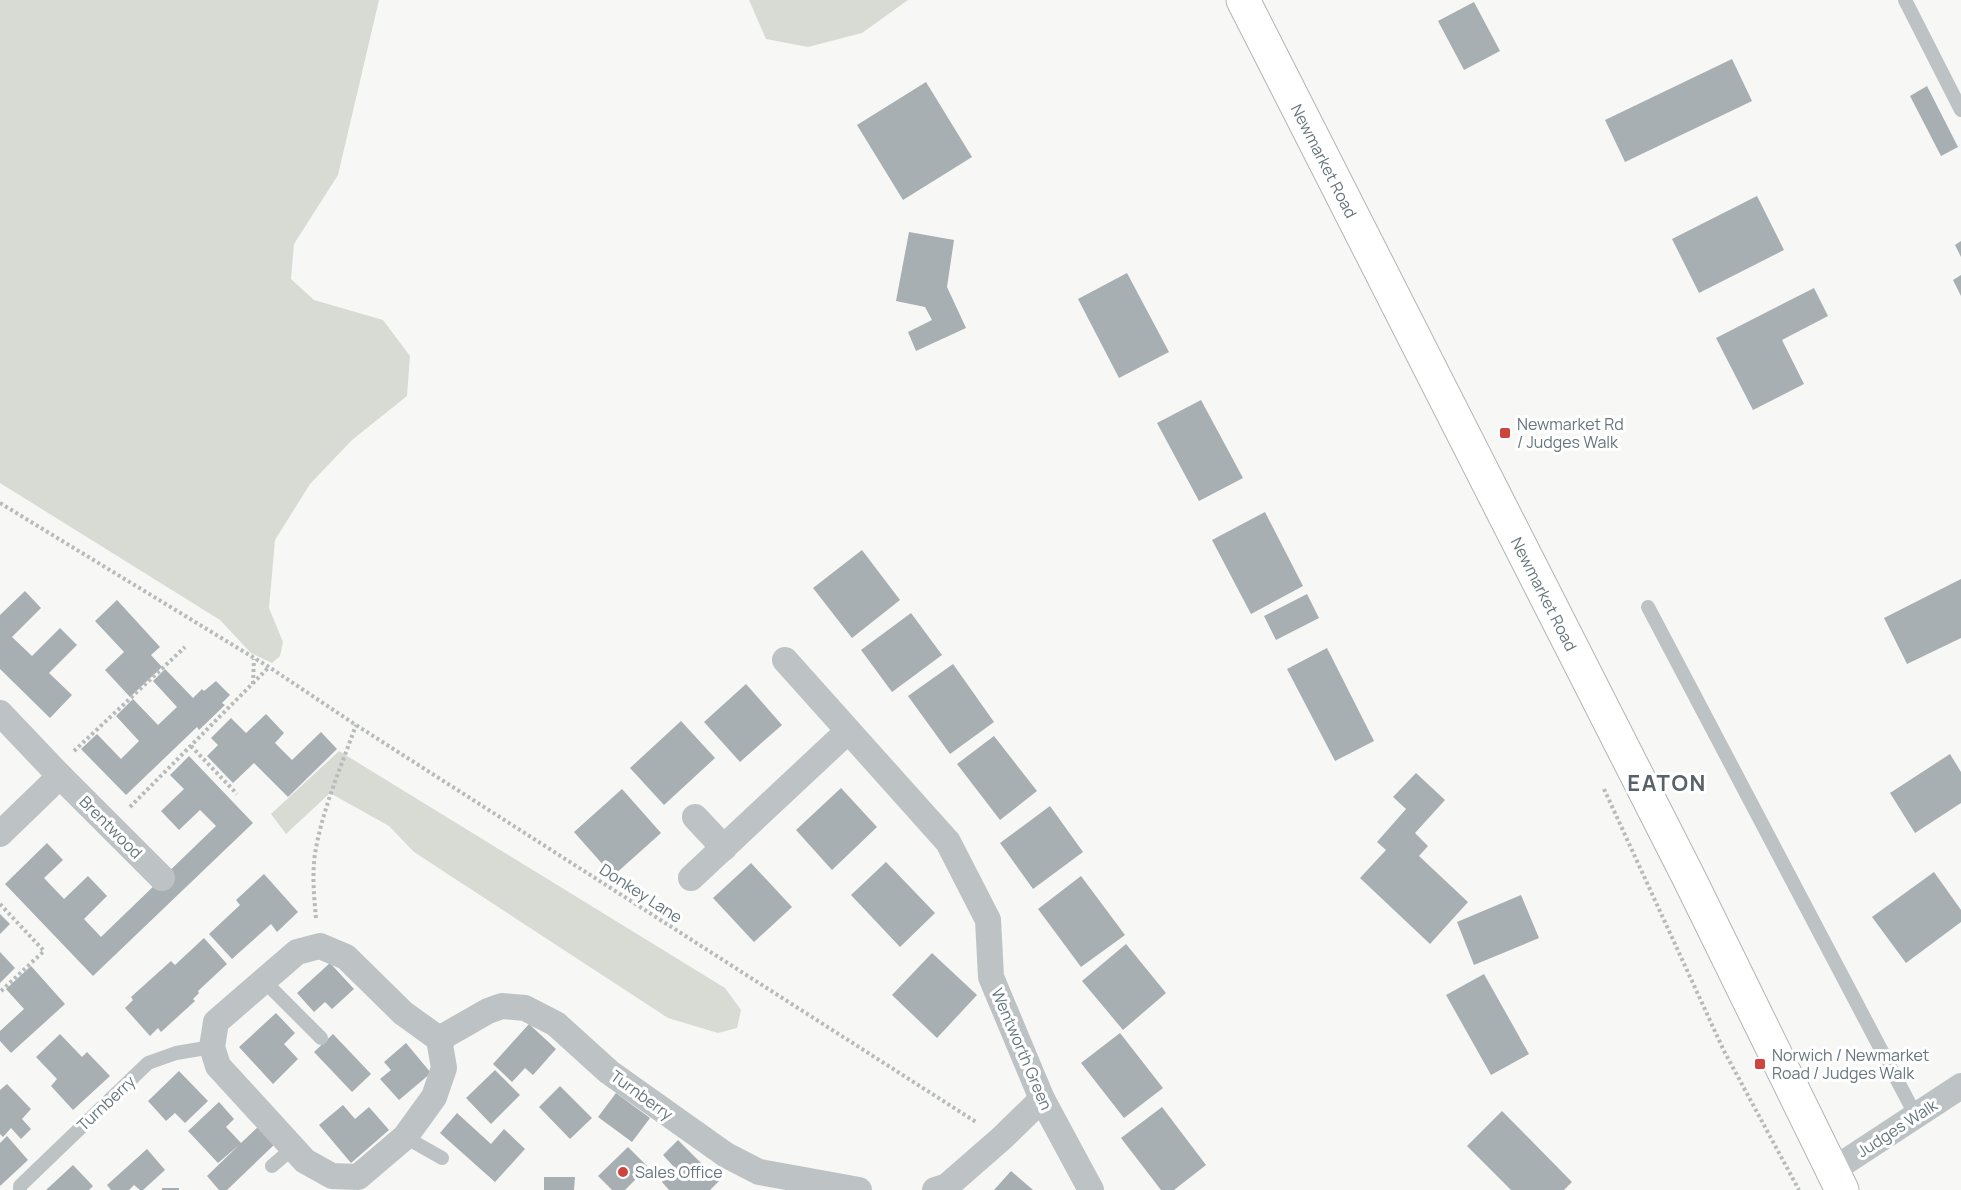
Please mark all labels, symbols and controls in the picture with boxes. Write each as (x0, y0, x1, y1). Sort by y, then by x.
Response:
street label: Newmarket Road (1286, 100, 1362, 222)
place label: Newmarket Rd / Judges Walk (1517, 413, 1624, 453)
marker: Newmarket Rd / Judges Walk (1498, 426, 1512, 440)
street label: Newmarket Road (1506, 533, 1582, 655)
district label: EATON (1627, 768, 1707, 798)
street label: Brentwood (75, 791, 147, 863)
street label: Donkey Lane (596, 858, 686, 928)
street label: Wentworth Green (986, 985, 1058, 1113)
place label: Norwich / Newmarket Road / Judges Walk (1772, 1044, 1929, 1084)
marker: Norwich / Newmarket Road / Judges Walk (1753, 1057, 1767, 1071)
street label: Turnberry (606, 1065, 678, 1125)
street label: Turnberry (72, 1070, 140, 1136)
street label: Judges Walk (1853, 1093, 1942, 1162)
place label: Sales Office (635, 1161, 723, 1183)
marker: Sales Office (616, 1165, 630, 1179)

